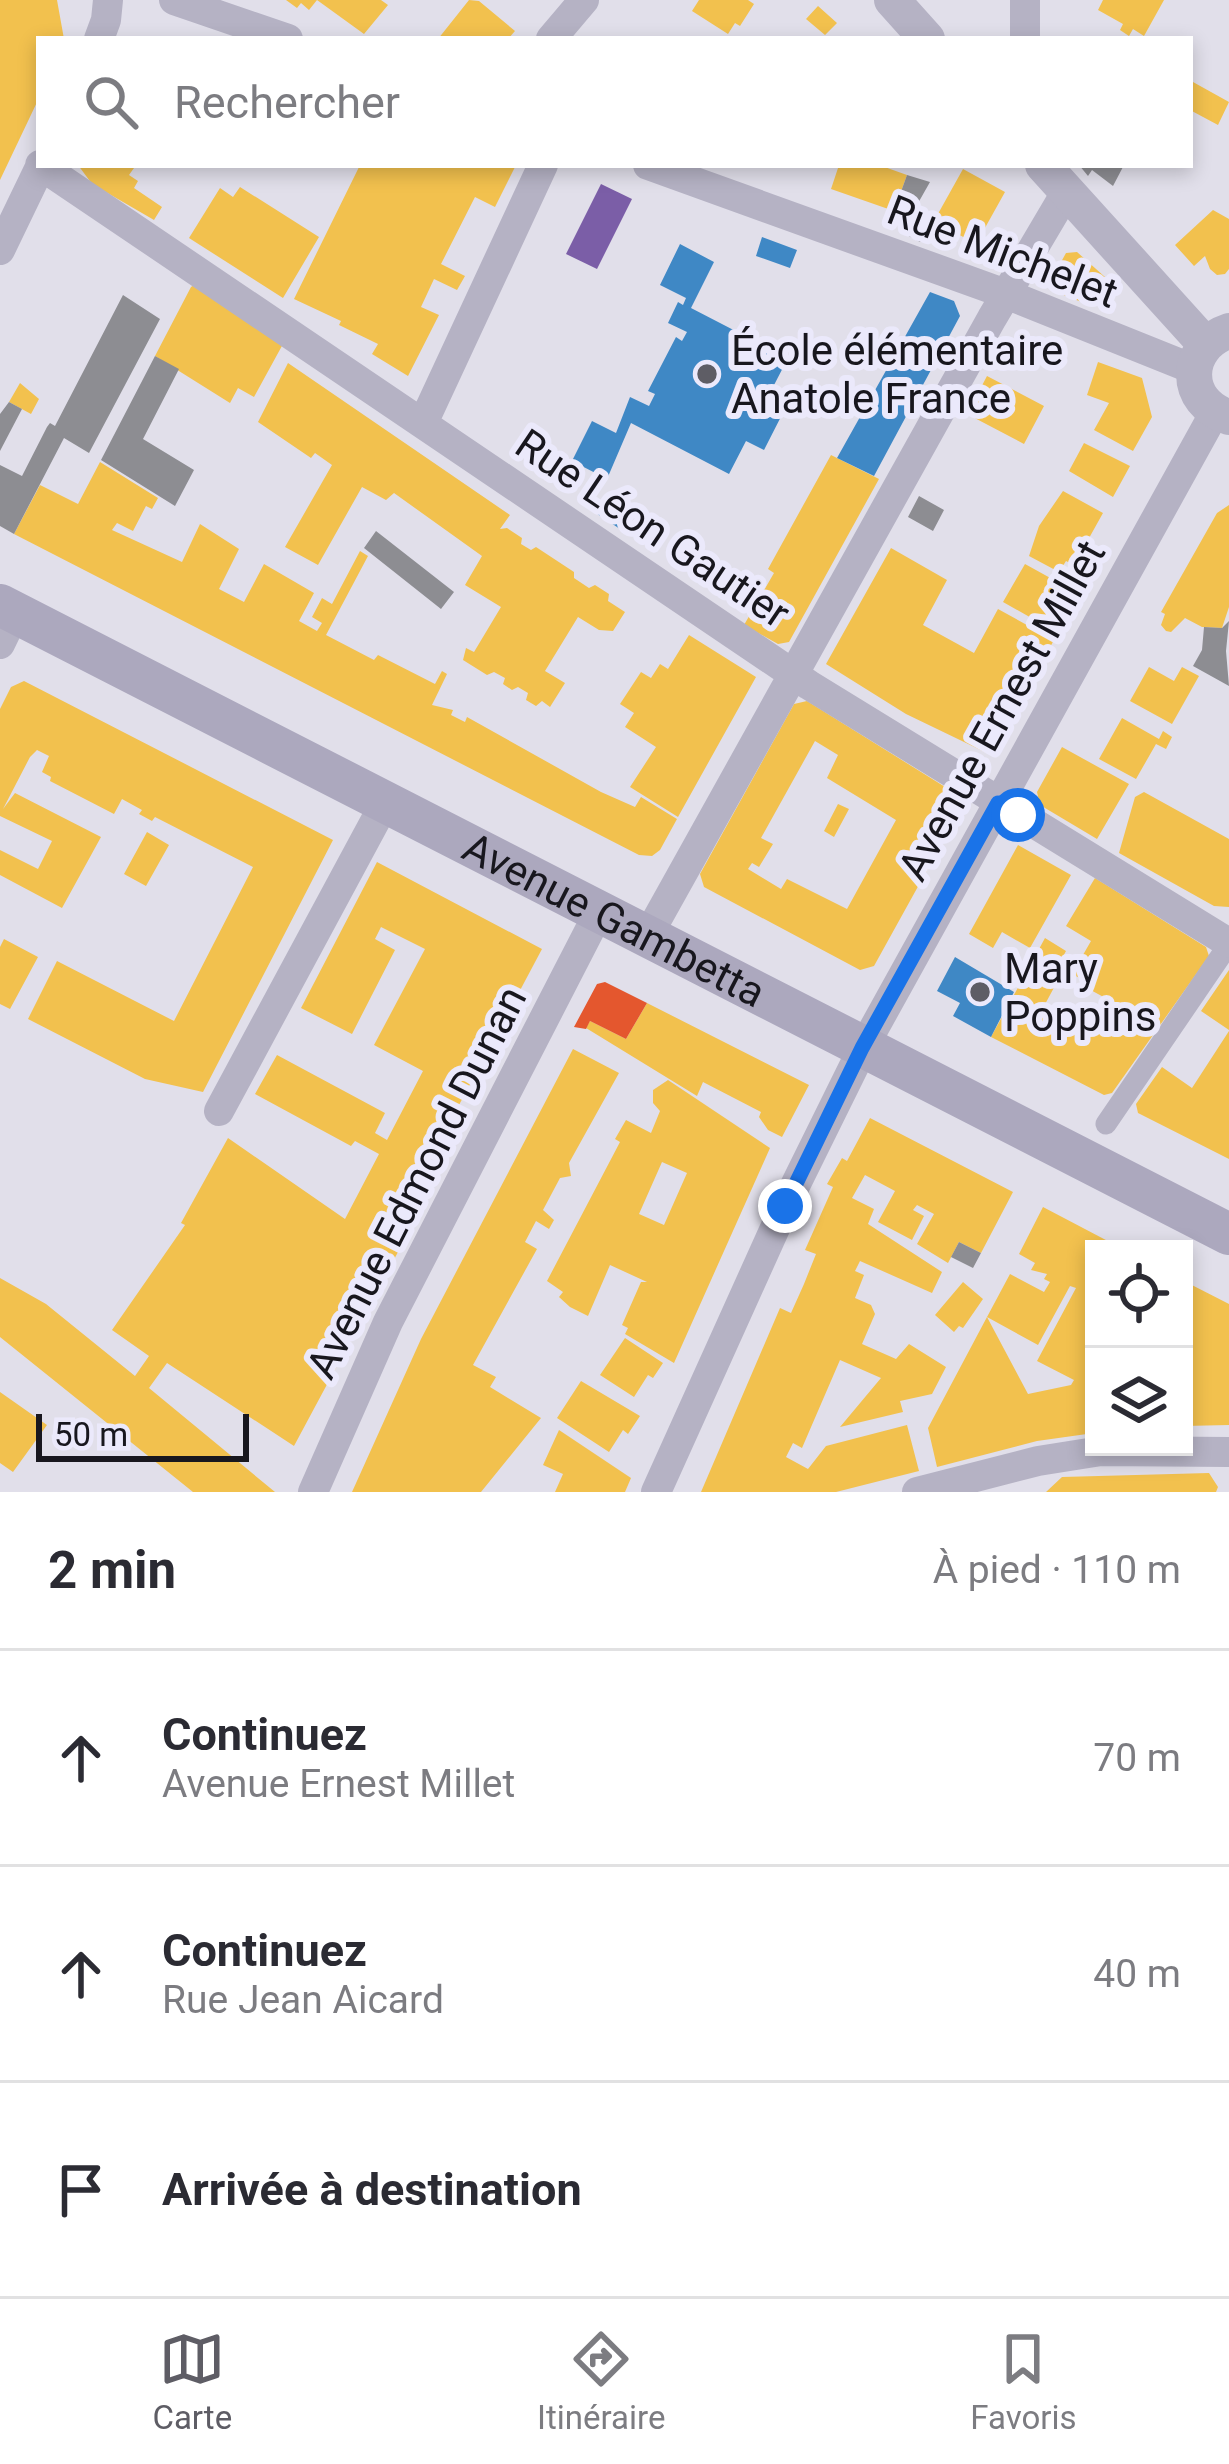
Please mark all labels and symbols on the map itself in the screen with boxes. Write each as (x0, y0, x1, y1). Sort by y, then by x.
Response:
street label: Rue Michelet (881, 185, 1125, 318)
place label: École élémentaire Anatole France (731, 326, 1063, 423)
marker: École élémentaire Anatole France (694, 361, 720, 387)
street label: Rue Léon Gautier (507, 419, 799, 638)
street label: Avenue Ernest Millet (888, 532, 1115, 889)
route start (991, 788, 1045, 842)
street label: Avenue Gambetta (455, 822, 773, 1017)
place label: Mary Poppins (1004, 944, 1156, 1041)
street label: Avenue Edmond Dunan (296, 978, 537, 1386)
marker: Mary Poppins (967, 979, 993, 1005)
route end (758, 1179, 812, 1233)
scale bar (36, 1408, 249, 1461)

